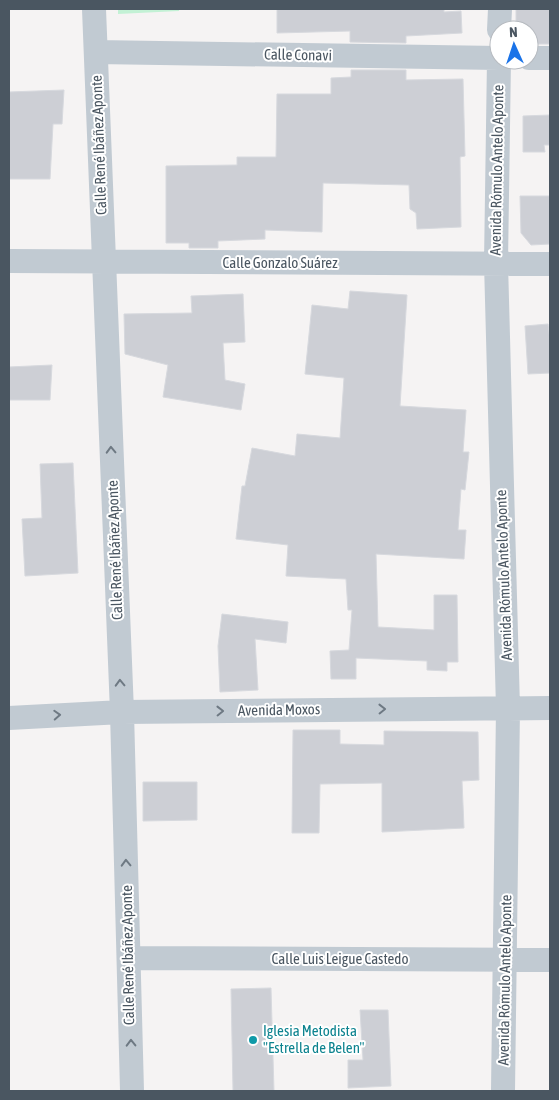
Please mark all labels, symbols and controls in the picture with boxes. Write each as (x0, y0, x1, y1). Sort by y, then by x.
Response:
north arrow (489, 20, 539, 70)
text: N (509, 24, 518, 40)
street label: Calle Conavi (264, 45, 332, 64)
street label: Calle René Ibáñez Aponte (88, 75, 109, 215)
street label: Avenida Rómulo Antelo Aponte (487, 84, 506, 256)
street label: Calle Gonzalo Suárez (222, 254, 338, 271)
one-way arrow (105, 446, 116, 454)
street label: Calle René Ibáñez Aponte (104, 480, 125, 620)
street label: Avenida Rómulo Antelo Aponte (492, 489, 515, 661)
one-way arrow (115, 678, 126, 686)
street label: Avenida Moxos (238, 700, 320, 719)
one-way arrow (379, 704, 387, 714)
one-way arrow (216, 706, 224, 716)
one-way arrow (54, 710, 62, 721)
one-way arrow (121, 858, 131, 866)
street label: Calle René Ibáñez Aponte (118, 885, 137, 1025)
street label: Avenida Rómulo Antelo Aponte (495, 894, 514, 1066)
street label: Calle Luis Leigue Castedo (272, 950, 408, 967)
place label: Iglesia Metodista "Estrella de Belen" (263, 1022, 365, 1056)
marker: Iglesia Metodista "Estrella de Belen" (247, 1034, 259, 1046)
one-way arrow (126, 1038, 136, 1046)

